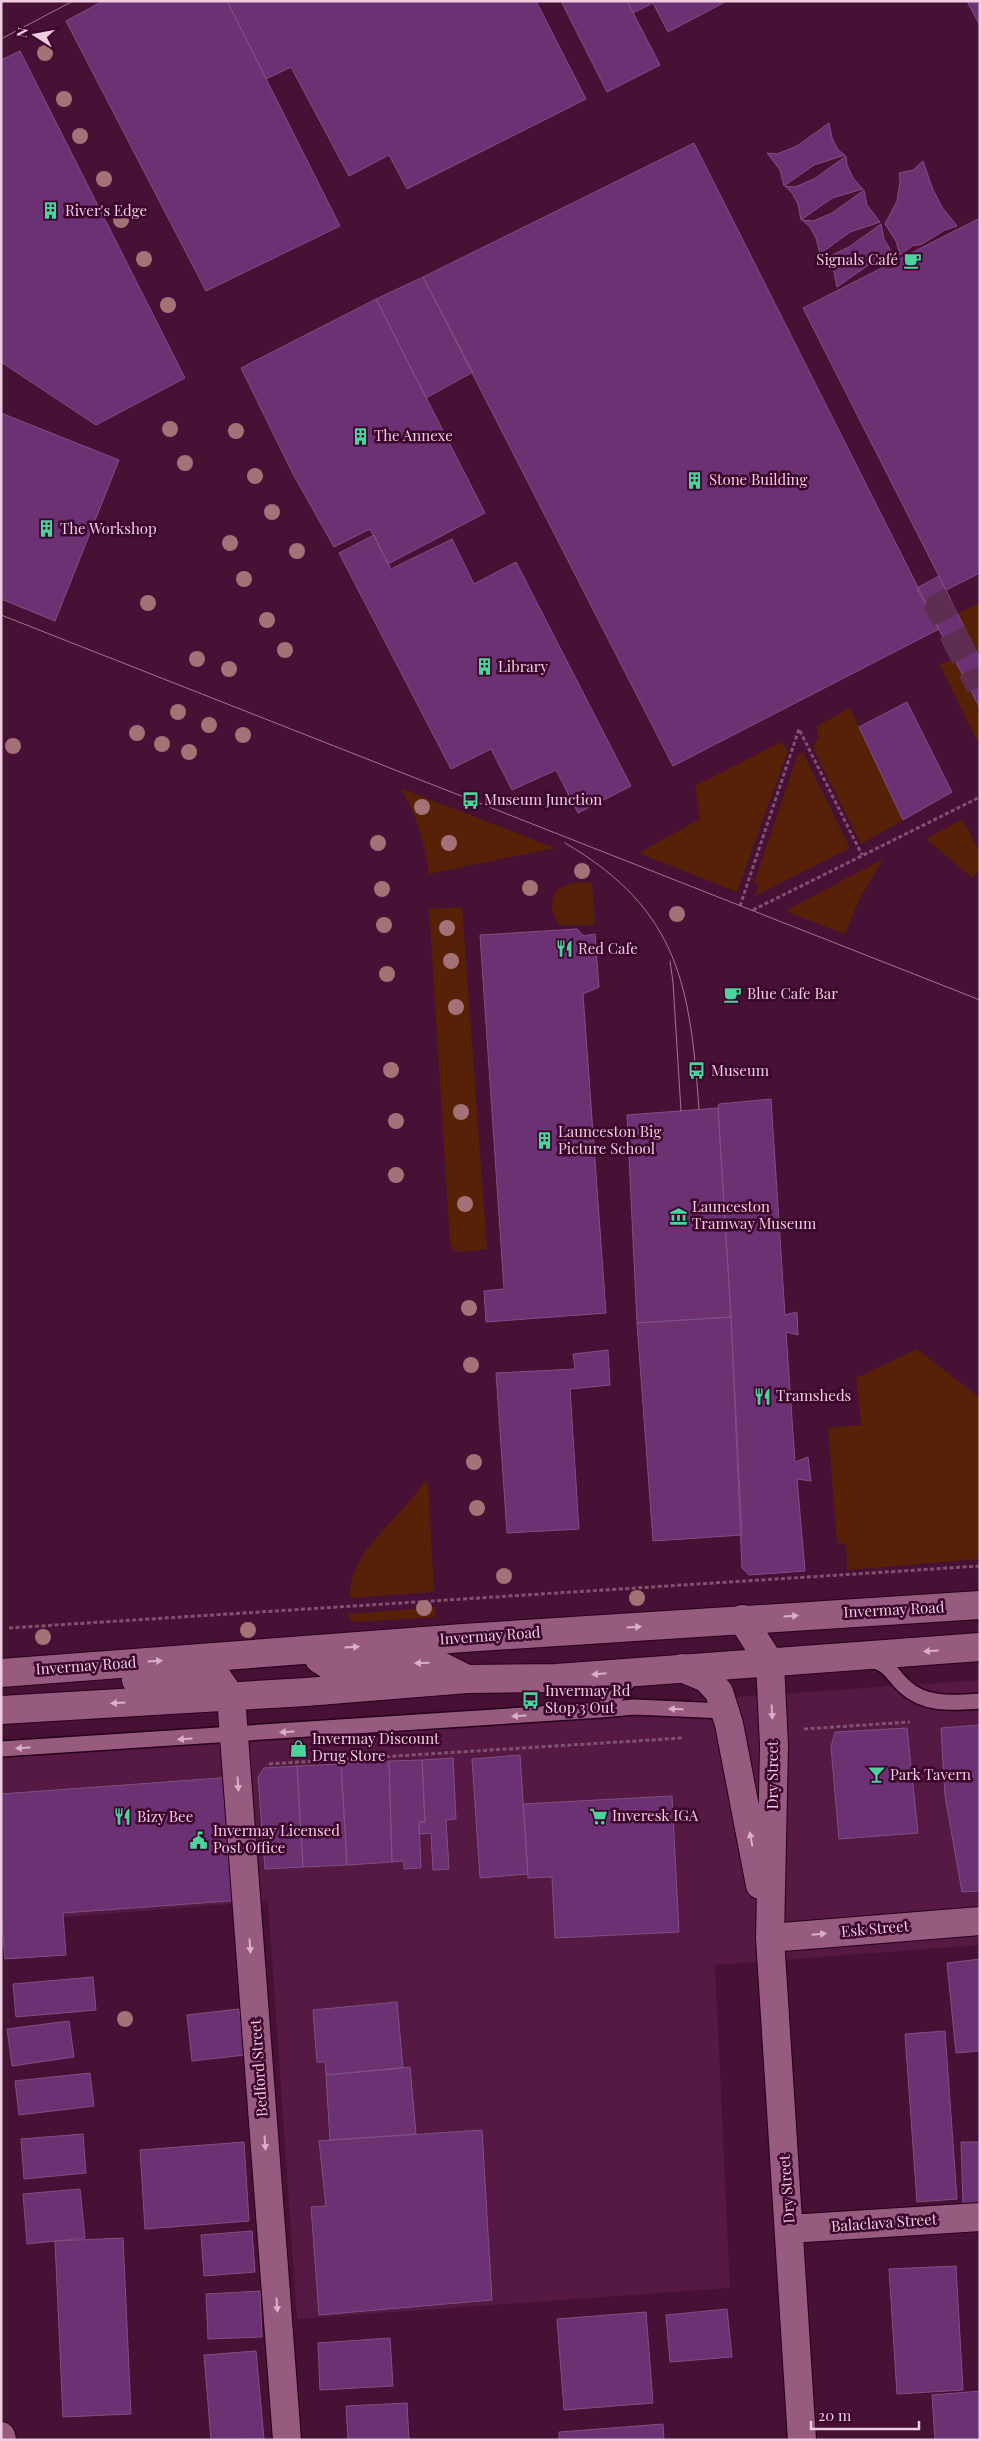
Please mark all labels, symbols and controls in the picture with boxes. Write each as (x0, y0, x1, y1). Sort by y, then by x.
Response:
north arrow (10, 10, 60, 60)
text: N (11, 26, 32, 39)
place label: River's Edge (65, 200, 147, 220)
building icon: River's Edge (41, 201, 61, 221)
place label: Signals Café (816, 249, 898, 269)
cafe icon: Signals Café (902, 250, 922, 270)
place label: The Annexe (374, 425, 453, 445)
building icon: The Annexe (350, 426, 370, 446)
place label: Stone Building (709, 469, 807, 489)
building icon: Stone Building (685, 470, 705, 490)
place label: The Workshop (60, 518, 157, 538)
building icon: The Workshop (36, 519, 56, 539)
place label: Library (498, 656, 548, 676)
building icon: Library (474, 657, 494, 677)
place label: Museum Junction (484, 789, 602, 809)
bus stop icon: Museum Junction (460, 790, 480, 810)
place label: Red Cafe (578, 938, 638, 958)
restaurant icon: Red Cafe (554, 939, 574, 959)
place label: Blue Cafe Bar (747, 983, 838, 1003)
cafe icon: Blue Cafe Bar (723, 984, 743, 1004)
place label: Museum (711, 1060, 770, 1080)
bus stop icon: Museum (687, 1061, 707, 1081)
place label: Launceston Big Picture School (558, 1121, 661, 1158)
building icon: Launceston Big Picture School (534, 1131, 554, 1151)
place label: Launceston Tramway Museum (692, 1196, 817, 1233)
museum icon: Launceston Tramway Museum (668, 1206, 688, 1226)
place label: Tramsheds (776, 1385, 851, 1405)
restaurant icon: Tramsheds (752, 1386, 772, 1406)
street label: Invermay Road (843, 1596, 945, 1622)
one-way arrow (783, 1612, 799, 1620)
street label: Invermay Road (439, 1621, 541, 1649)
one-way arrow (626, 1622, 642, 1630)
one-way arrow (344, 1642, 360, 1650)
one-way arrow (923, 1647, 939, 1655)
street label: Invermay Road (35, 1651, 137, 1679)
one-way arrow (147, 1657, 163, 1665)
one-way arrow (413, 1659, 429, 1667)
one-way arrow (591, 1670, 607, 1678)
place label: Invermay Rd Stop 3 Out (545, 1680, 631, 1717)
bus stop icon: Invermay Rd Stop 3 Out (521, 1690, 541, 1710)
one-way arrow (110, 1700, 126, 1708)
one-way arrow (768, 1704, 776, 1720)
one-way arrow (668, 1705, 684, 1713)
one-way arrow (511, 1712, 527, 1720)
place label: Invermay Discount Drug Store (312, 1728, 440, 1765)
one-way arrow (279, 1729, 295, 1737)
one-way arrow (177, 1735, 193, 1743)
shop icon: Invermay Discount Drug Store (288, 1738, 308, 1758)
street label: Dry Street (762, 1740, 782, 1809)
one-way arrow (15, 1745, 31, 1753)
place label: Park Tavern (890, 1764, 971, 1784)
bar icon: Park Tavern (866, 1765, 886, 1785)
one-way arrow (234, 1777, 242, 1793)
place label: Inveresk IGA (612, 1805, 699, 1825)
place label: Bizy Bee (137, 1806, 193, 1826)
supermarket icon: Inveresk IGA (588, 1806, 608, 1826)
restaurant icon: Bizy Bee (113, 1807, 133, 1827)
place label: Invermay Licensed Post Office (213, 1820, 340, 1857)
public building icon: Invermay Licensed Post Office (189, 1830, 209, 1850)
one-way arrow (747, 1831, 755, 1846)
street label: Esk Street (840, 1915, 910, 1941)
one-way arrow (811, 1930, 827, 1938)
one-way arrow (246, 1939, 254, 1955)
street label: Bedford Street (245, 2018, 271, 2117)
one-way arrow (261, 2136, 269, 2152)
street label: Dry Street (774, 2153, 798, 2224)
street label: Balaclava Street (830, 2208, 938, 2236)
one-way arrow (273, 2298, 281, 2314)
scale bar (811, 2398, 918, 2430)
text: 20 m (818, 2405, 852, 2425)

